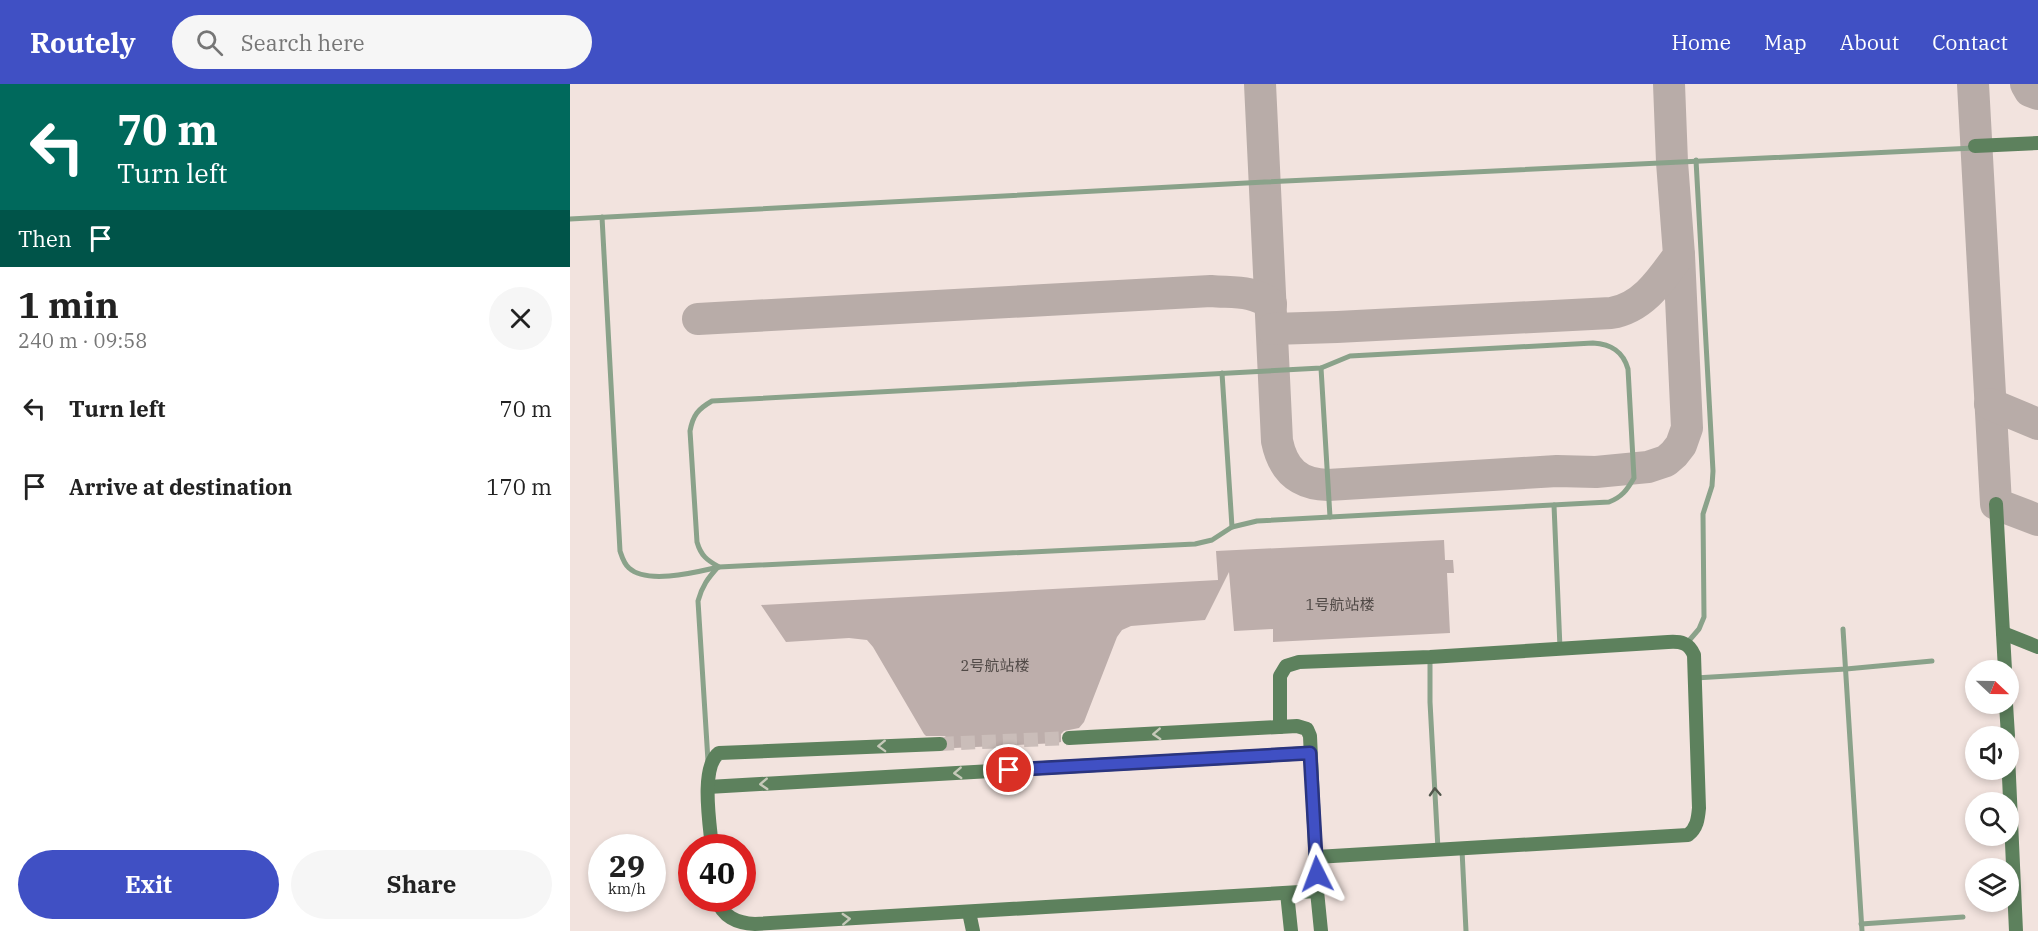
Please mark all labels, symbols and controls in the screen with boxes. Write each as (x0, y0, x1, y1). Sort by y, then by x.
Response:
search box (172, 15, 592, 69)
text: Routely (30, 24, 136, 61)
icon: search (193, 26, 226, 59)
text: Search here (241, 28, 365, 57)
text: Home (1671, 28, 1731, 56)
text: Map (1764, 28, 1807, 56)
text: About (1840, 28, 1899, 56)
text: Contact (1932, 28, 2008, 56)
text: 70 m (117, 102, 218, 157)
icon: left (18, 108, 96, 186)
text: Turn left (117, 155, 228, 190)
icon: arrive (84, 222, 117, 255)
text: Then (18, 224, 72, 253)
text: 1 min (18, 281, 119, 328)
button: close (489, 287, 552, 350)
text: 240 m · 09:58 (18, 327, 147, 354)
icon: left (18, 392, 51, 425)
text: Turn left (69, 394, 165, 423)
text: 70 m (500, 394, 552, 423)
icon: arrive (18, 470, 51, 503)
text: Arrive at destination (69, 472, 292, 501)
text: 170 m (486, 472, 552, 501)
house number: 1号航站楼 (1305, 595, 1375, 614)
house number: 2号航站楼 (960, 656, 1030, 675)
north arrow (1965, 660, 2019, 714)
map controls (1965, 660, 2019, 912)
button: sound (1965, 726, 2019, 780)
one-way arrow (1153, 728, 1162, 741)
one-way arrow (877, 740, 886, 753)
pin (983, 744, 1034, 795)
icon: arrive (992, 753, 1025, 786)
one-way arrow (954, 766, 963, 779)
one-way arrow (759, 777, 768, 790)
one-way arrow (1429, 788, 1442, 797)
button: search (1965, 792, 2019, 846)
speed limit sign: 40 (678, 834, 756, 912)
position arrow (1285, 842, 1349, 906)
text: 29 (609, 846, 645, 885)
button: Exit (18, 850, 279, 919)
button: Share (291, 850, 552, 919)
button: layers (1965, 858, 2019, 912)
text: km/h (608, 879, 646, 898)
one-way arrow (842, 912, 851, 925)

